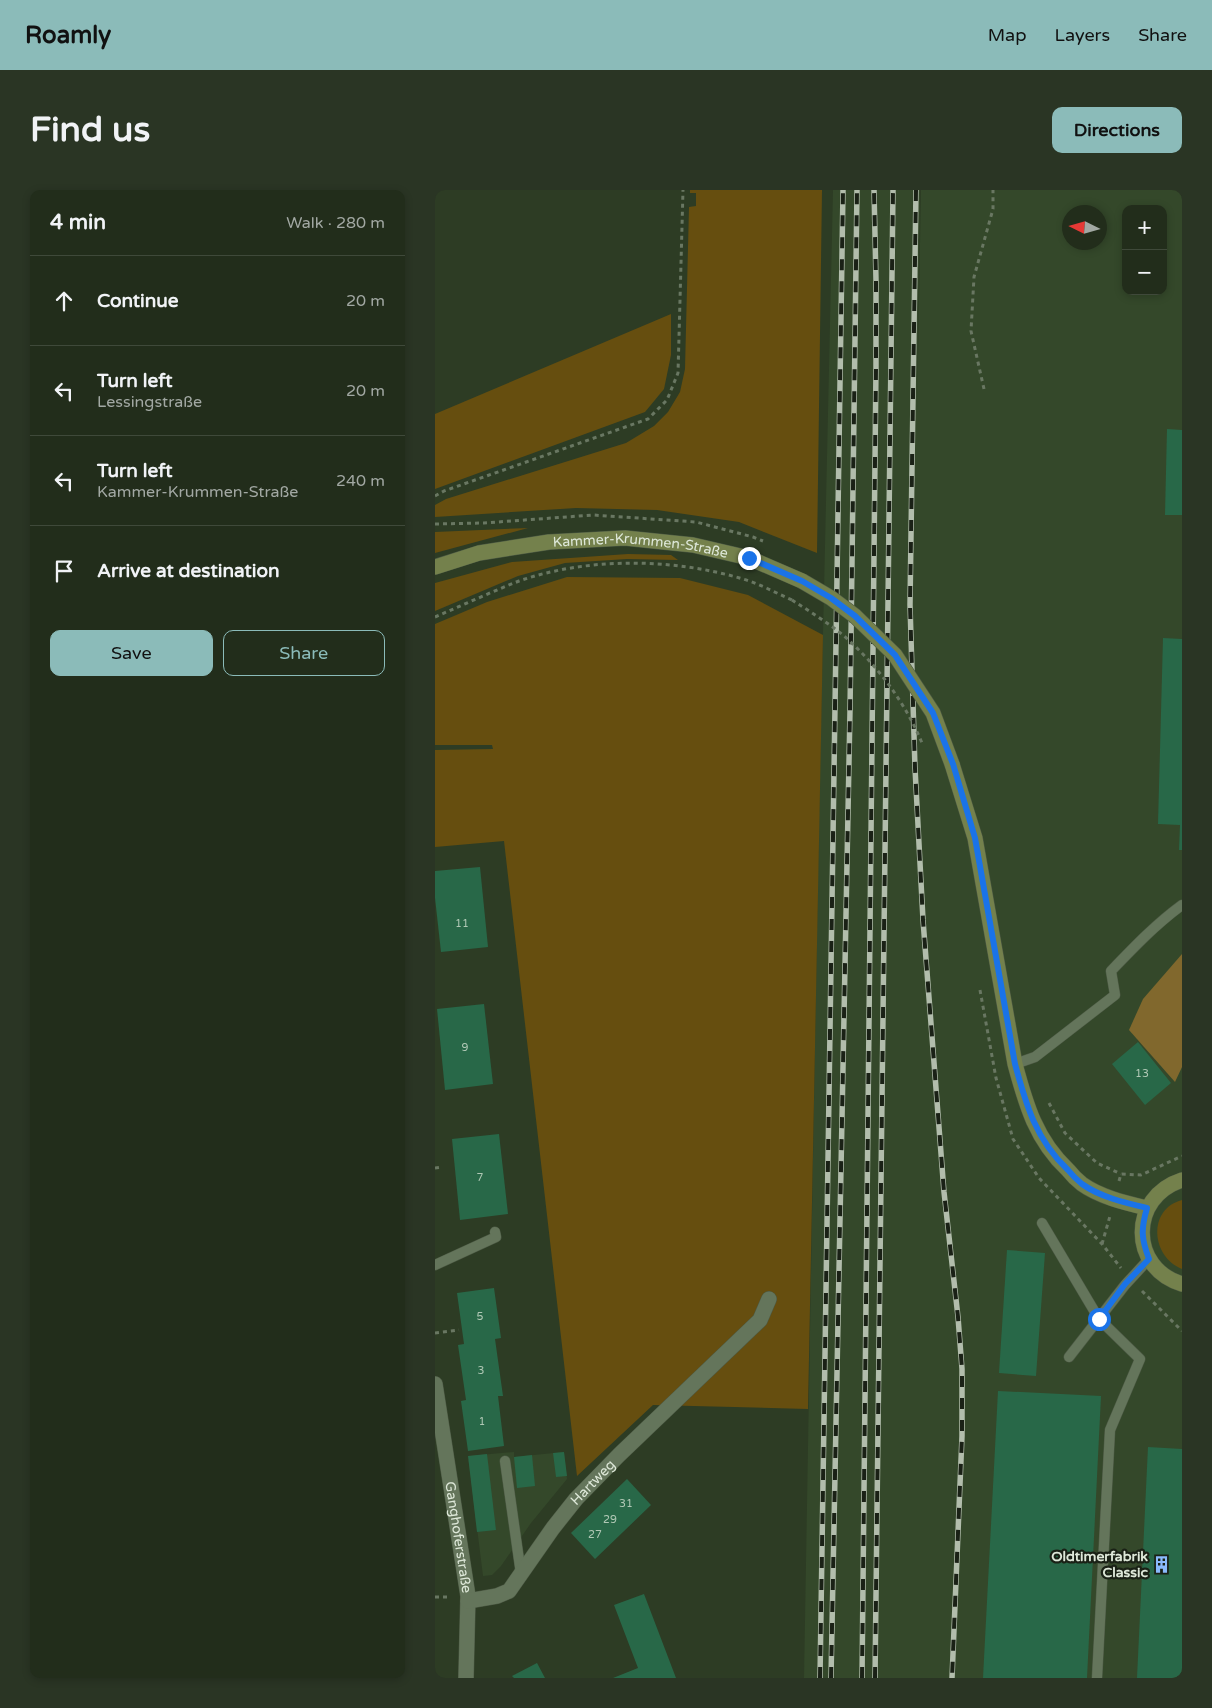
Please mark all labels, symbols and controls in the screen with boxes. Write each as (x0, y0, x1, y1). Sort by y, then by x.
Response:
text: Roamly (25, 21, 111, 50)
text: Map (988, 24, 1027, 46)
text: Layers (1055, 24, 1110, 46)
text: Share (1138, 24, 1187, 46)
button: Directions (1052, 107, 1182, 153)
text: Find us (30, 109, 150, 151)
north arrow (1062, 205, 1107, 250)
map controls (1122, 205, 1167, 295)
button: + (1122, 205, 1167, 250)
text: 4 min (50, 210, 106, 235)
text: Walk · 280 m (286, 213, 385, 233)
button: − (1122, 250, 1167, 295)
icon: ahead (50, 287, 78, 315)
text: Continue (97, 290, 179, 312)
text: 20 m (346, 291, 385, 311)
text: Turn left (97, 370, 173, 392)
icon: left (50, 377, 78, 405)
text: 20 m (346, 381, 385, 401)
text: Lessingstraße (97, 392, 202, 412)
text: Turn left (97, 460, 173, 482)
icon: left (50, 467, 78, 495)
text: 240 m (336, 471, 385, 491)
text: Kammer-Krummen-Straße (97, 482, 298, 502)
street label: Kammer-Krummen-Straße (552, 530, 730, 562)
route end (738, 547, 761, 570)
icon: arrive (50, 557, 78, 585)
text: Arrive at destination (97, 560, 280, 582)
button: Save (50, 630, 213, 676)
button: Share (223, 630, 385, 676)
house number: 11 (455, 917, 469, 930)
house number: 9 (462, 1041, 469, 1054)
house number: 13 (1135, 1067, 1149, 1080)
house number: 7 (477, 1171, 484, 1184)
route start (1088, 1308, 1111, 1331)
house number: 5 (477, 1310, 484, 1323)
house number: 3 (478, 1364, 485, 1377)
house number: 1 (479, 1415, 485, 1428)
street label: Hartweg (567, 1456, 619, 1509)
street label: Ganghoferstraße (441, 1480, 475, 1594)
house number: 31 (619, 1497, 633, 1510)
house number: 29 (603, 1513, 617, 1526)
house number: 27 (588, 1528, 602, 1541)
place label: Oldtimerfabrik Classic (1051, 1548, 1149, 1581)
building icon: Oldtimerfabrik Classic (1152, 1554, 1172, 1574)

